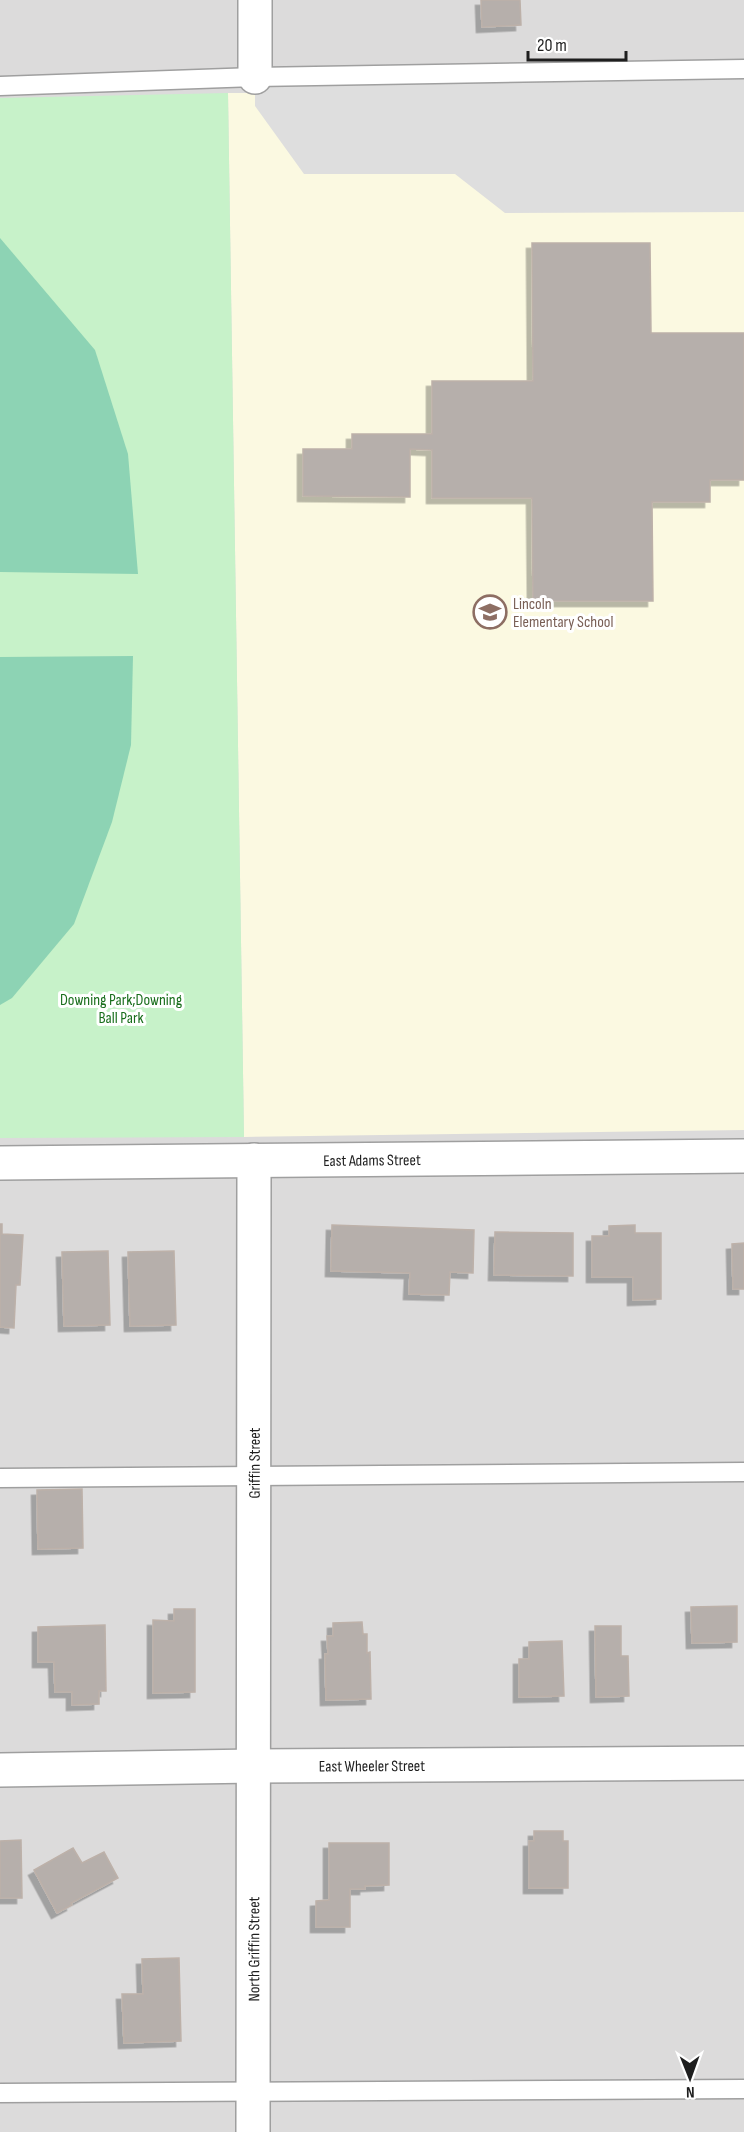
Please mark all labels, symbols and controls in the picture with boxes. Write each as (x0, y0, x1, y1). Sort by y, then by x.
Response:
scale bar (528, 24, 626, 62)
text: 20 m (537, 35, 567, 56)
school or university icon: Lincoln Elementary School (472, 594, 508, 630)
place label: Lincoln Elementary School (513, 595, 613, 632)
park label: Downing Park;Downing Ball Park (60, 991, 182, 1028)
street label: East Adams Street (323, 1151, 421, 1171)
street label: Griffin Street (246, 1427, 265, 1499)
street label: East Wheeler Street (319, 1757, 425, 1777)
street label: North Griffin Street (245, 1896, 264, 2001)
north arrow (660, 2048, 720, 2108)
text: N (686, 2082, 695, 2101)

